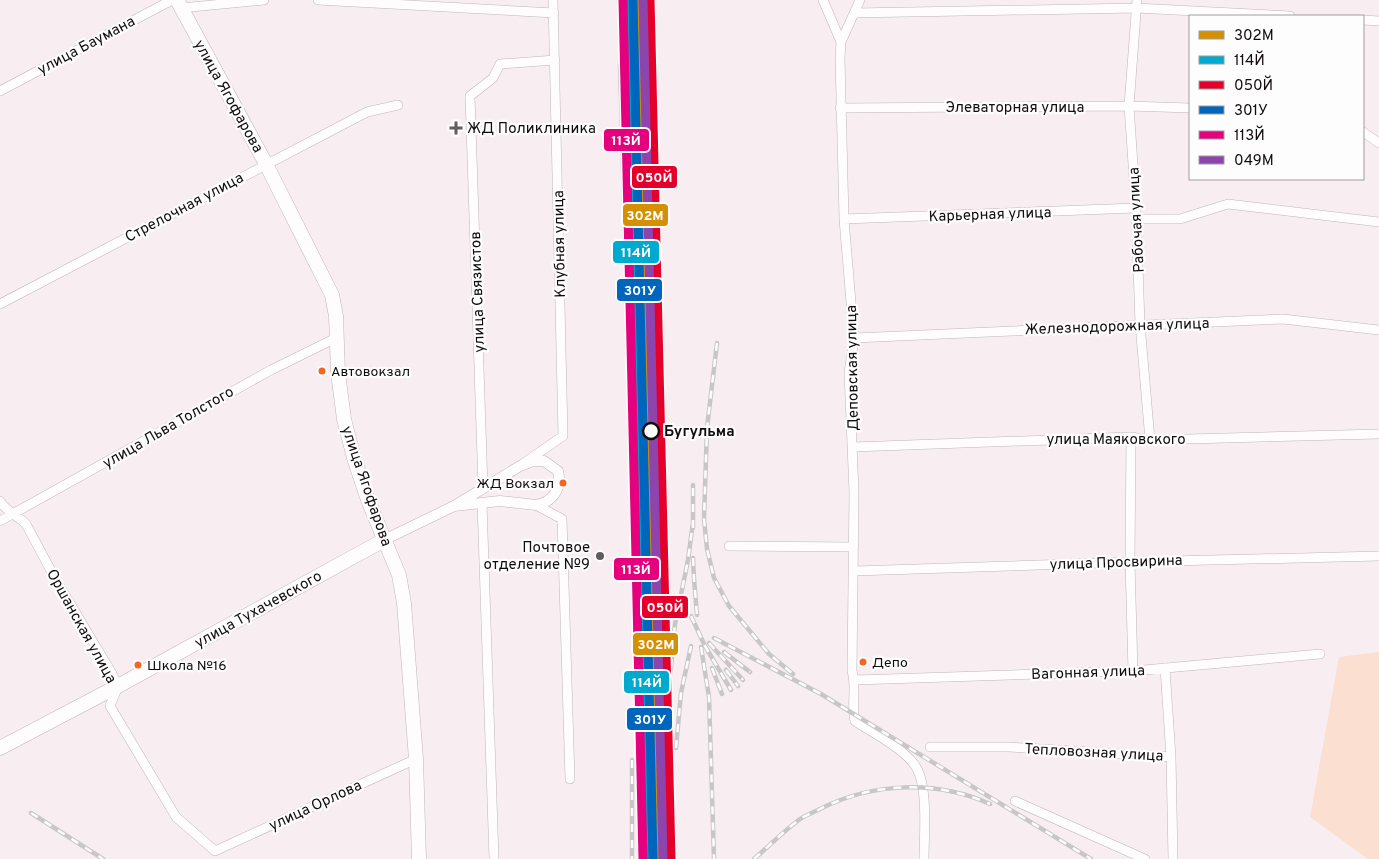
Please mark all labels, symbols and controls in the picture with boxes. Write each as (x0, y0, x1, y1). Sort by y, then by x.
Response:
street label: улица Баумана (35, 13, 139, 80)
legend (1189, 15, 1364, 180)
text: 302М (1234, 27, 1274, 46)
street label: улица Ягофарова (189, 37, 267, 156)
text: 114Й (1234, 50, 1265, 71)
text: 050Й (1234, 75, 1273, 96)
street label: Элеваторная улица (946, 99, 1084, 118)
text: 301У (1234, 102, 1268, 121)
place label: ЖД Поликлиника (467, 120, 596, 139)
marker: ЖД Поликлиника (449, 121, 463, 135)
text: 113Й (1234, 125, 1265, 146)
line badge: 113Й (603, 128, 650, 152)
text: 113Й (611, 132, 641, 150)
text: 049М (1234, 152, 1274, 171)
line badge: 050Й (631, 165, 678, 189)
street label: Рабочая улица (1125, 167, 1150, 273)
street label: Стрелочная улица (122, 169, 247, 248)
text: 050Й (636, 169, 673, 187)
street label: Клубная улица (550, 190, 571, 298)
line badge: 302М (622, 203, 669, 227)
street label: Карьерная улица (928, 204, 1052, 227)
text: 302М (626, 208, 664, 225)
street label: улица Связистов (467, 231, 490, 353)
line badge: 114Й (612, 240, 660, 264)
text: 114Й (621, 244, 651, 262)
line badge: 301У (616, 278, 663, 302)
text: 301У (624, 283, 657, 300)
street label: Деповская улица (843, 305, 864, 431)
street label: Железнодорожная улица (1024, 315, 1210, 340)
place label: Автовокзал (331, 364, 410, 381)
marker: Автовокзал (317, 366, 327, 376)
street label: улица Льва Толстого (100, 383, 238, 474)
marker: Бугульма (642, 422, 660, 440)
place label: Бугульма (664, 423, 735, 442)
street label: улица Ягофарова (336, 424, 395, 549)
street label: улица Маяковского (1046, 431, 1186, 450)
place label: ЖД Вокзал (476, 476, 554, 493)
marker: ЖД Вокзал (558, 478, 568, 488)
place label: Почтовое отделение №9 (483, 539, 590, 575)
marker: Почтовое отделение №9 (594, 550, 606, 562)
street label: улица Просвирина (1049, 552, 1183, 575)
line badge: 113Й (613, 557, 660, 581)
text: 113Й (621, 561, 651, 579)
street label: Оршанская улица (41, 566, 120, 687)
street label: улица Тухачевского (192, 567, 326, 653)
line badge: 050Й (641, 595, 689, 619)
text: 050Й (647, 599, 684, 617)
line badge: 302М (632, 632, 679, 656)
text: 302М (637, 637, 675, 654)
place label: Депо (872, 655, 908, 672)
marker: Депо (858, 657, 868, 667)
place label: Школа №16 (147, 658, 227, 675)
marker: Школа №16 (133, 660, 143, 670)
street label: Вагонная улица (1031, 662, 1145, 685)
line badge: 114Й (623, 670, 670, 694)
text: 114Й (632, 674, 662, 692)
line badge: 301У (626, 707, 673, 731)
text: 301У (634, 712, 667, 729)
street label: Тепловозная улица (1024, 740, 1164, 767)
street label: улица Орлова (266, 777, 365, 836)

